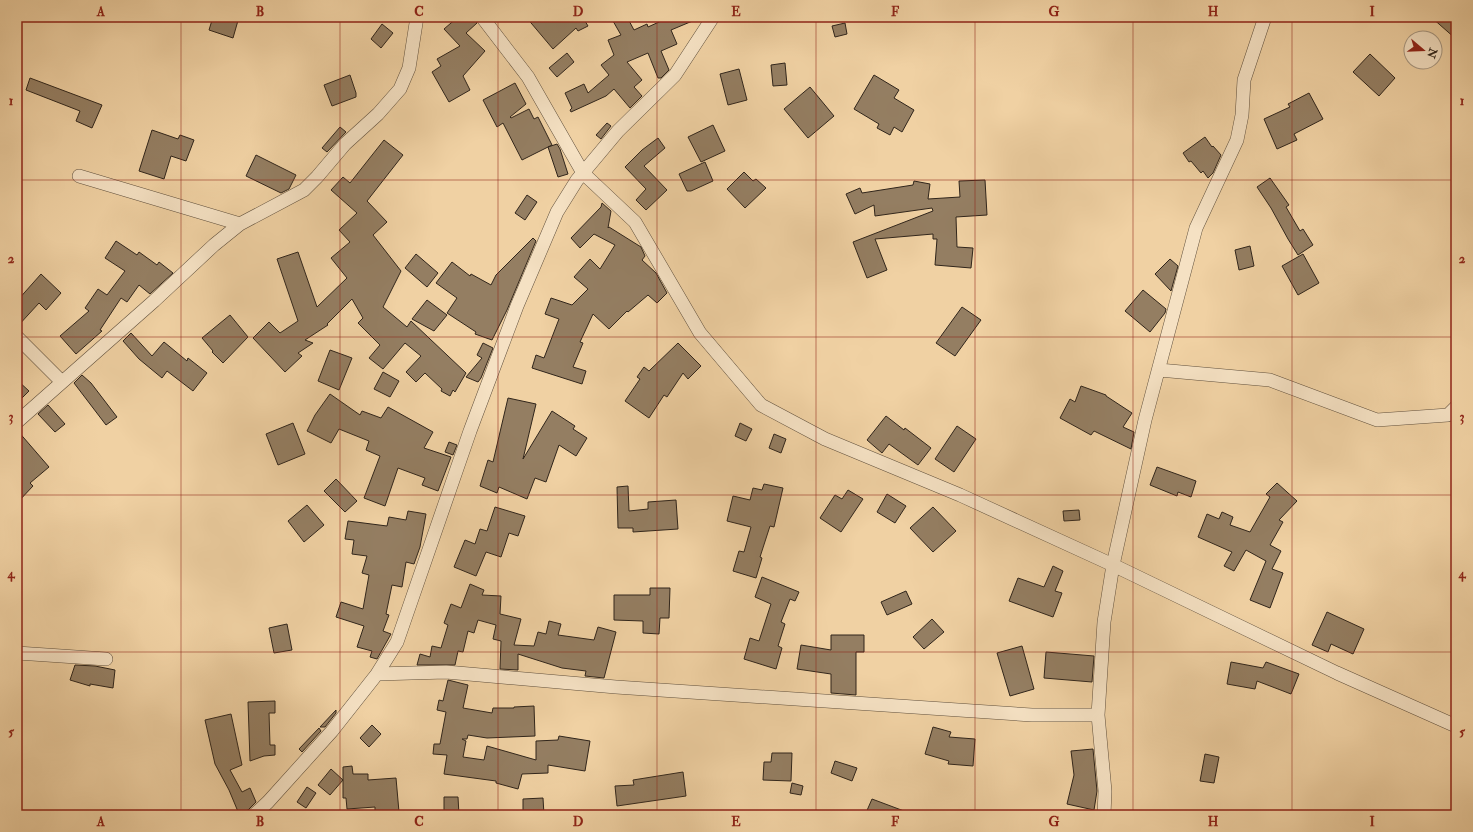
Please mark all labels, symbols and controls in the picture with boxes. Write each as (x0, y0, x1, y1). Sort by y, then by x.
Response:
text: A (96, 4, 106, 20)
text: B (256, 4, 264, 20)
text: C (414, 4, 424, 20)
text: D (573, 4, 584, 20)
text: E (731, 4, 741, 20)
text: F (891, 4, 900, 20)
text: G (1049, 4, 1060, 20)
text: H (1208, 4, 1219, 20)
text: I (1369, 4, 1375, 20)
north arrow (1403, 30, 1443, 70)
text: N (1424, 45, 1440, 61)
text: 1 (9, 93, 14, 109)
text: 1 (1460, 93, 1465, 109)
text: 2 (8, 251, 15, 267)
text: 2 (1459, 251, 1466, 267)
text: 3 (9, 409, 14, 425)
text: 3 (1460, 409, 1465, 425)
text: 4 (6, 566, 15, 582)
text: 4 (1457, 566, 1466, 582)
text: 5 (8, 724, 14, 740)
text: 5 (1459, 724, 1465, 740)
text: A (96, 814, 106, 830)
text: B (256, 814, 264, 830)
text: C (414, 814, 424, 830)
text: D (573, 814, 584, 830)
text: E (731, 814, 741, 830)
text: F (891, 814, 900, 830)
text: G (1049, 814, 1060, 830)
text: H (1208, 814, 1219, 830)
text: I (1369, 814, 1375, 830)

